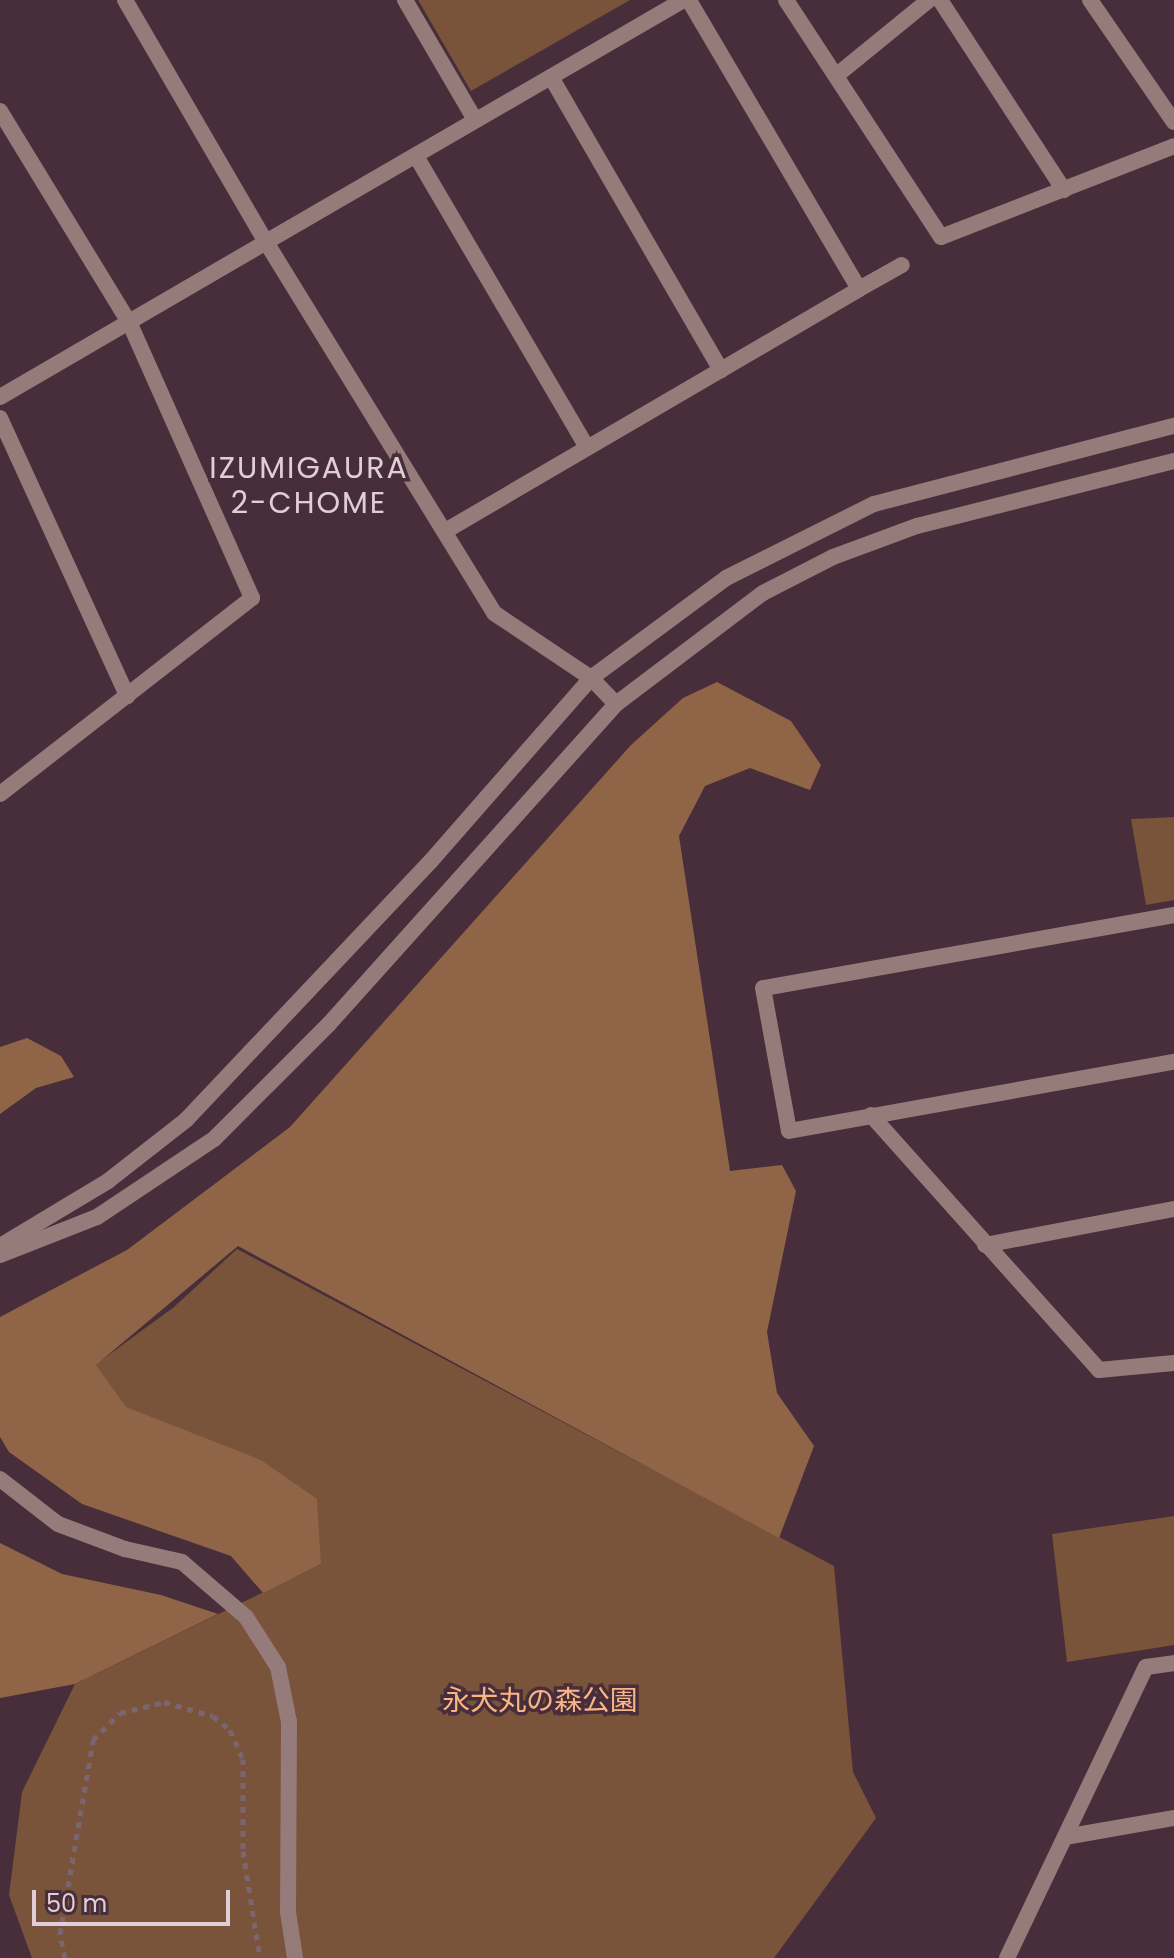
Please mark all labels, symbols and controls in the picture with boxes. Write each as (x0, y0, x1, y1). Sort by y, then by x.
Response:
district label: IZUMIGAURA 2-CHOME (209, 450, 409, 520)
park label: 永犬丸の森公園 (442, 1684, 638, 1718)
scale bar (36, 1874, 234, 1924)
text: 50 m (46, 1887, 107, 1920)

